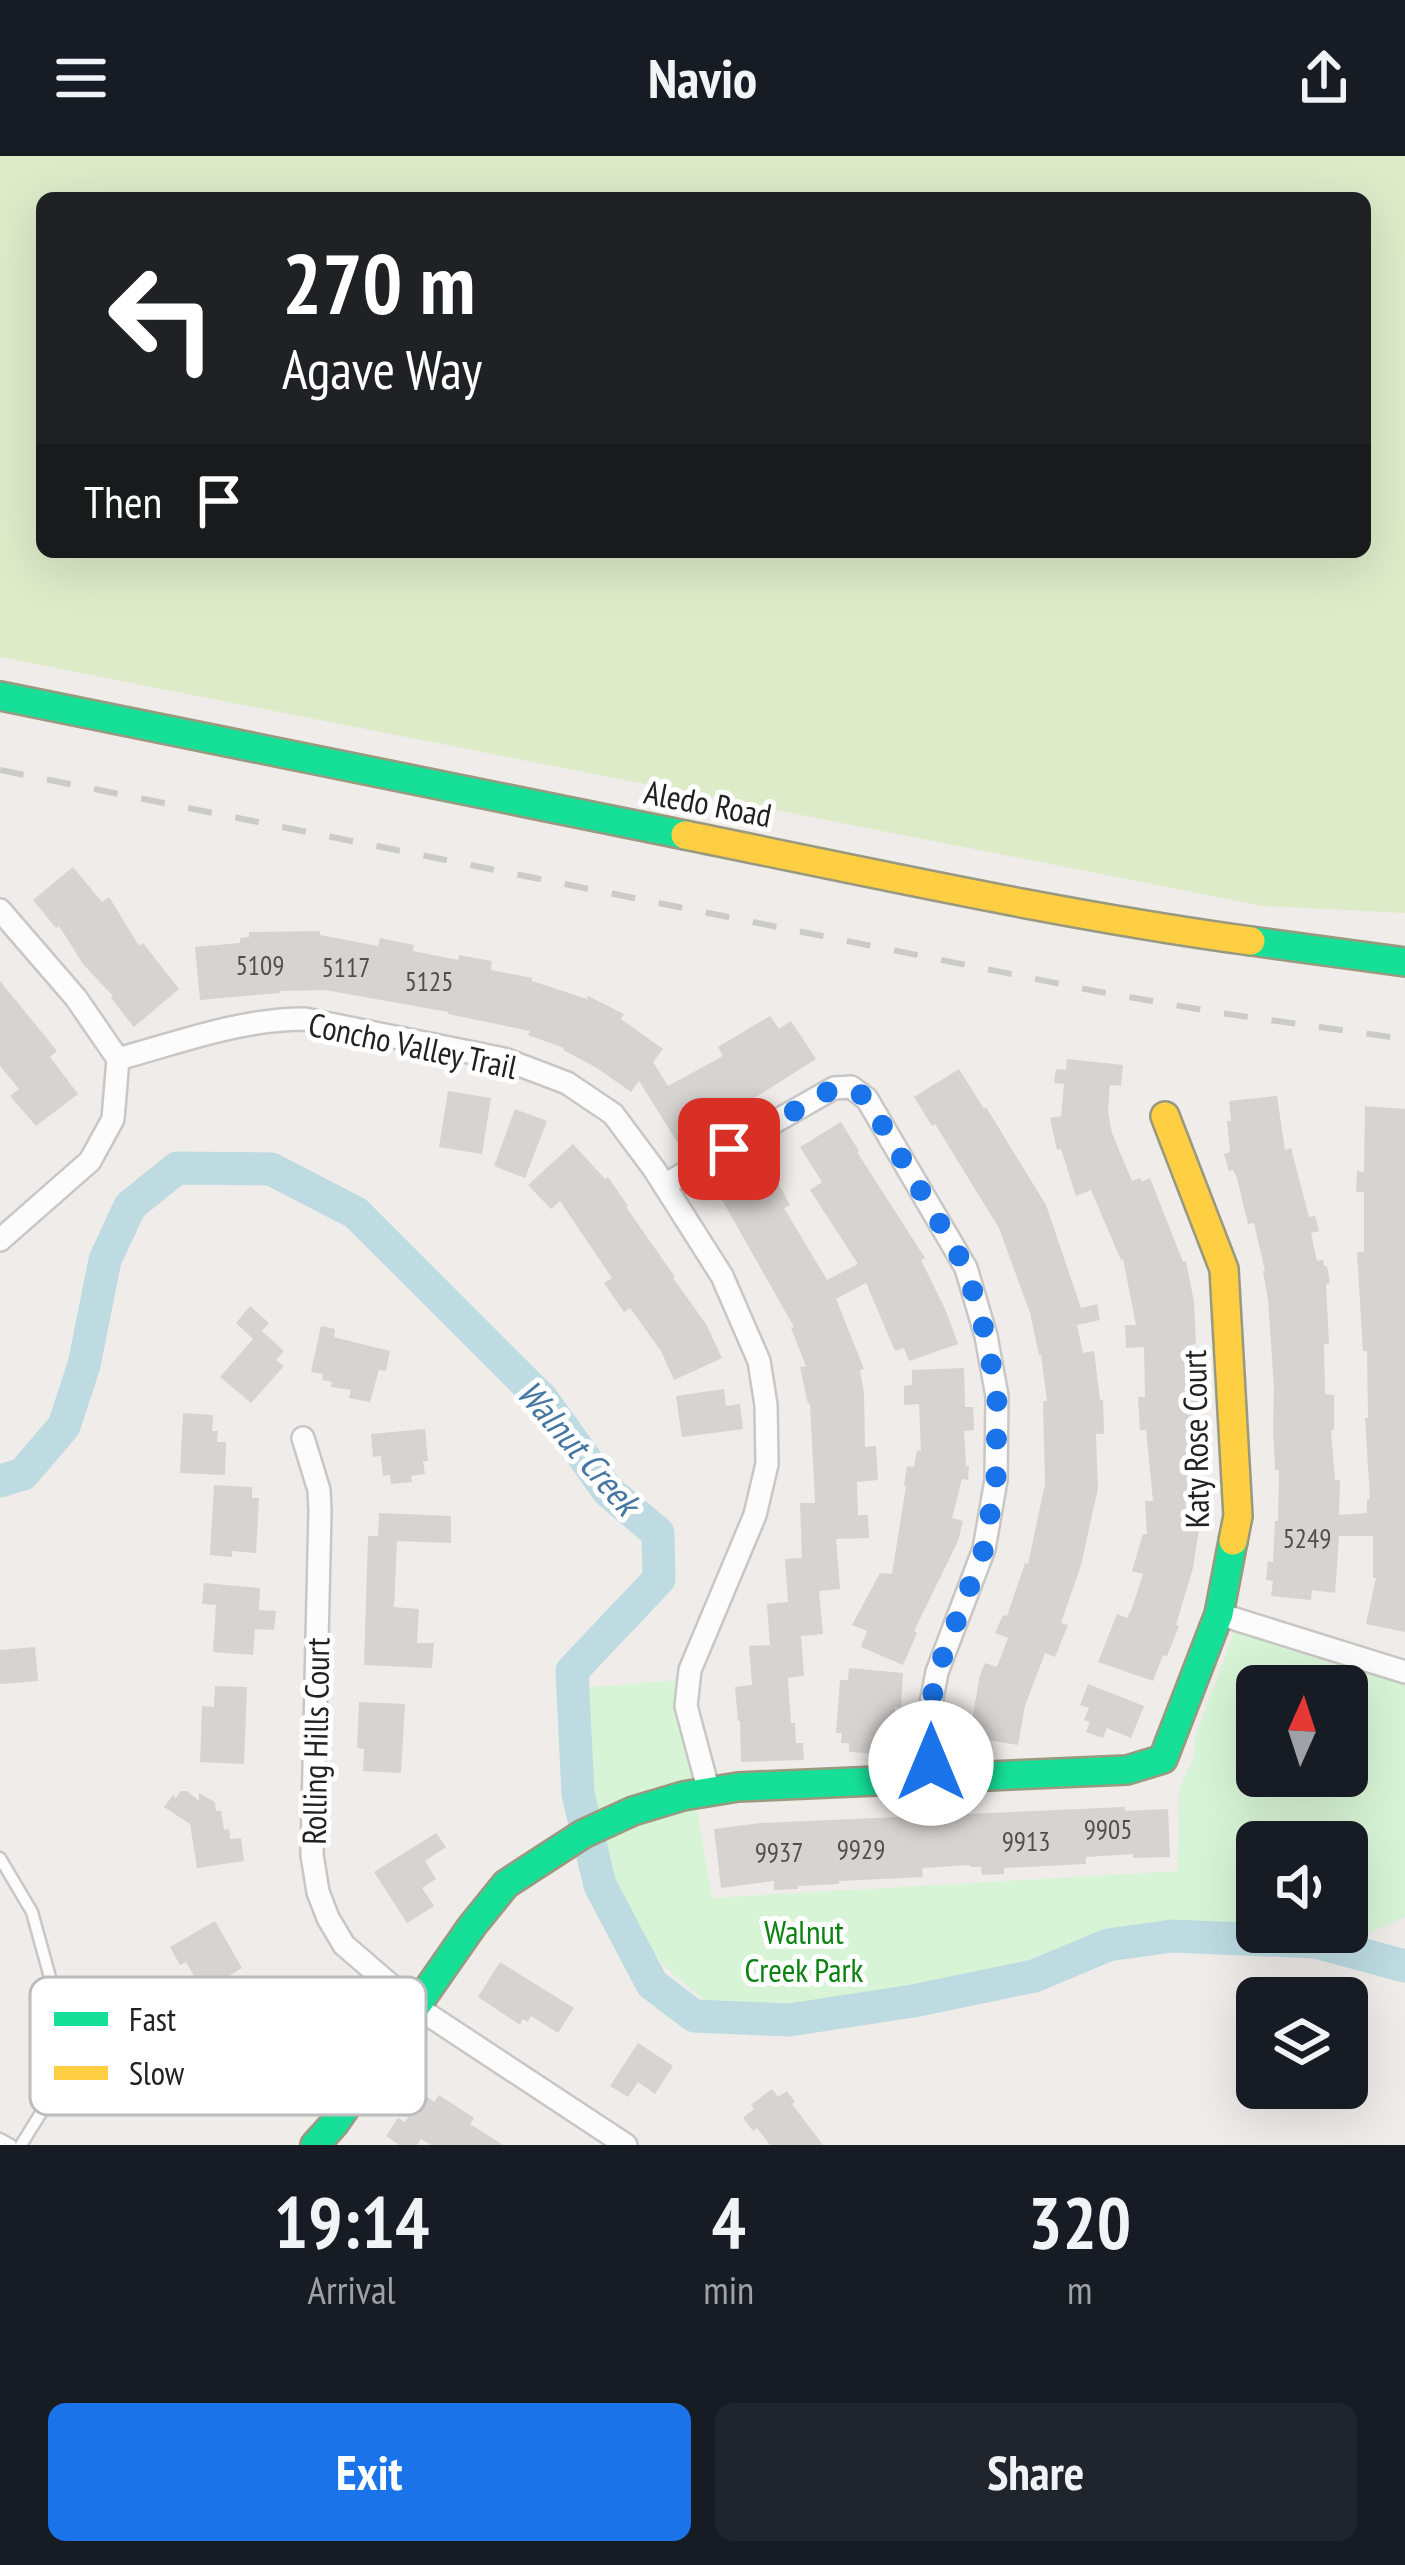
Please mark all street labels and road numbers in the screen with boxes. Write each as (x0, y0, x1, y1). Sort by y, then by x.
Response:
street label: Aledo Road (641, 770, 775, 836)
street label: Concho Valley Trail (305, 1002, 521, 1088)
street label: Katy Rose Court (1172, 1349, 1218, 1529)
street label: Rolling Hills Court (292, 1637, 338, 1845)

